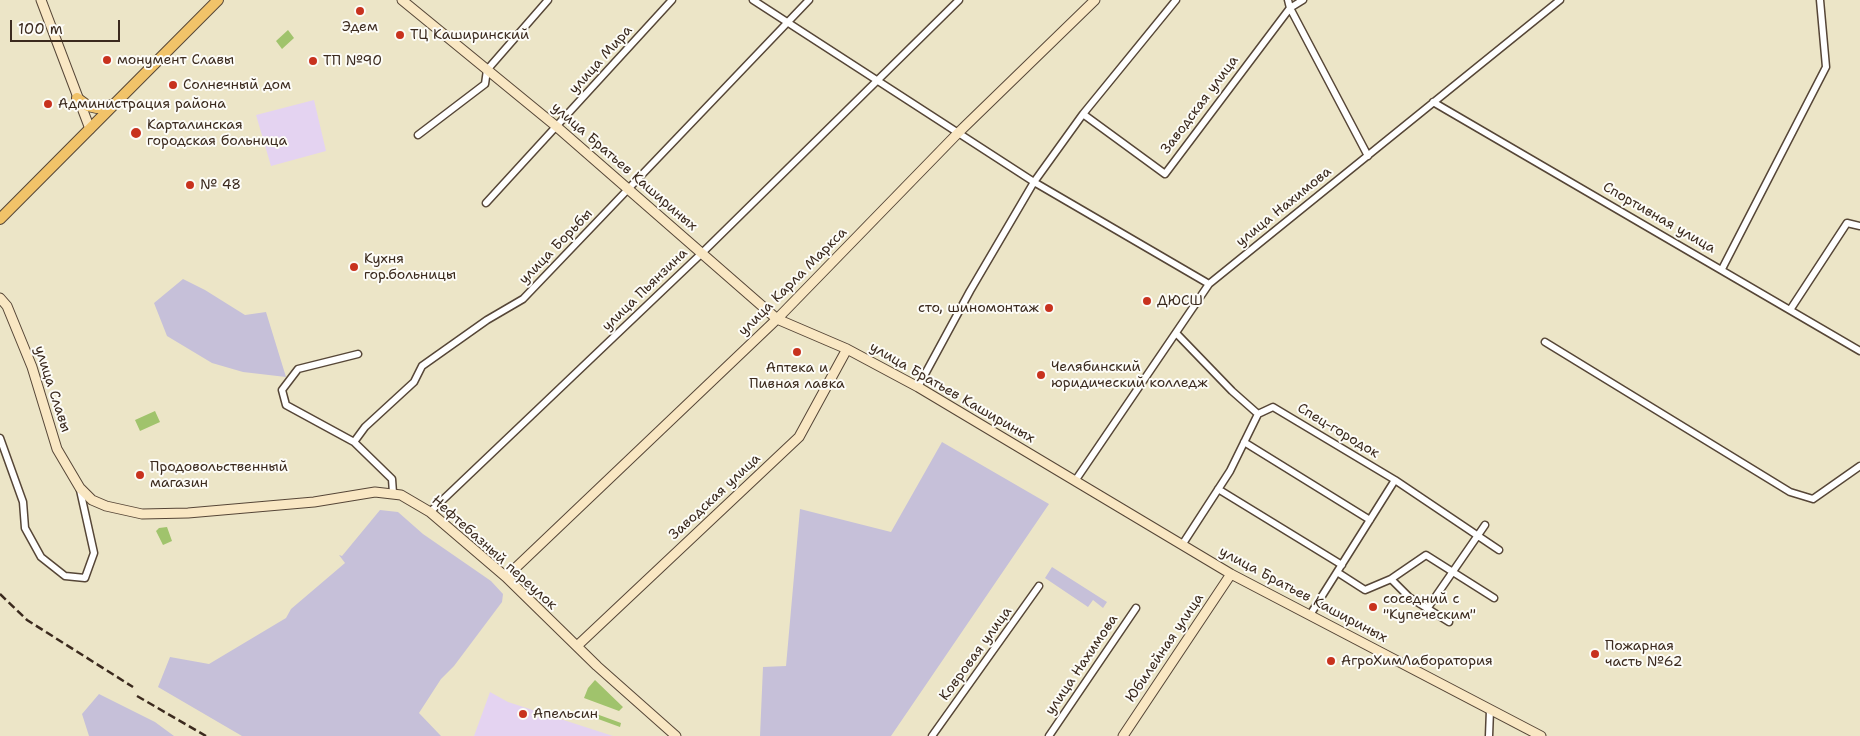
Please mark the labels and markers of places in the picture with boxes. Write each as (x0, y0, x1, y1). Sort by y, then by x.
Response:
marker: Эдем (354, 5, 366, 17)
place label: Эдем (342, 19, 378, 35)
place label: ТЦ Каширинский (410, 27, 529, 43)
marker: ТЦ Каширинский (394, 29, 406, 41)
place label: монумент Славы (117, 52, 234, 68)
place label: ТП №90 (323, 53, 382, 69)
marker: монумент Славы (101, 54, 113, 66)
marker: ТП №90 (307, 55, 319, 67)
place label: Солнечный дом (183, 77, 291, 93)
marker: Солнечный дом (167, 79, 179, 91)
place label: Администрация района (58, 96, 226, 112)
marker: Администрация района (42, 98, 54, 110)
place label: Карталинская городская больница (147, 117, 287, 150)
marker: Карталинская городская больница (129, 126, 143, 140)
place label: № 48 (200, 177, 241, 193)
marker: № 48 (184, 179, 196, 191)
place label: Кухня гор.больницы (364, 251, 456, 284)
marker: Кухня гор.больницы (348, 261, 360, 273)
place label: ДЮСШ (1157, 293, 1203, 309)
marker: ДЮСШ (1141, 295, 1153, 307)
place label: сто, шиномонтаж (918, 300, 1039, 316)
marker: сто, шиномонтаж (1043, 302, 1055, 314)
marker: Аптека и Пивная лавка (791, 346, 803, 358)
place label: Челябинский юридический колледж (1051, 359, 1208, 392)
place label: Аптека и Пивная лавка (749, 360, 845, 392)
marker: Челябинский юридический колледж (1035, 369, 1047, 381)
place label: Продовольственный магазин (150, 459, 288, 492)
marker: Продовольственный магазин (134, 469, 146, 481)
place label: соседний с "Купеческим" (1383, 591, 1476, 624)
marker: соседний с "Купеческим" (1367, 601, 1379, 613)
place label: Пожарная часть №62 (1605, 638, 1682, 670)
marker: Пожарная часть №62 (1589, 648, 1601, 660)
place label: АгроХимЛаборатория (1341, 653, 1493, 669)
marker: АгроХимЛаборатория (1325, 655, 1337, 667)
place label: Апельсин (533, 706, 598, 722)
marker: Апельсин (517, 708, 529, 720)

